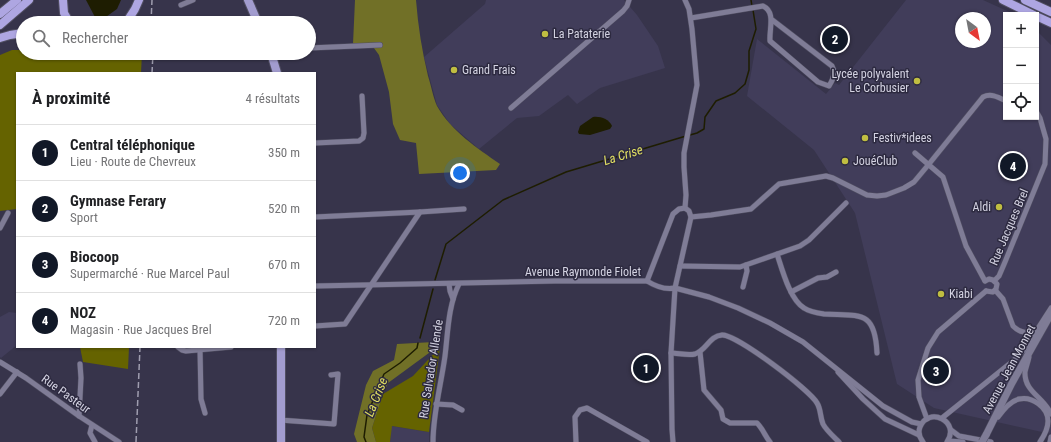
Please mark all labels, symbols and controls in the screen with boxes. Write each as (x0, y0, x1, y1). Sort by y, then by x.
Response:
north arrow (955, 12, 991, 48)
map controls (1003, 12, 1039, 120)
button: + (1003, 12, 1039, 48)
search box (16, 16, 316, 60)
pin: 2 (822, 24, 848, 54)
icon: search (30, 27, 52, 49)
place label: La Pataterie (553, 27, 610, 41)
text: Rechercher (62, 29, 128, 47)
marker: La Pataterie (540, 29, 550, 39)
button: − (1003, 48, 1039, 84)
place label: Grand Frais (462, 63, 516, 77)
marker: Grand Frais (449, 65, 459, 75)
place label: Lycée polyvalent Le Corbusier (831, 67, 909, 95)
marker: Lycée polyvalent Le Corbusier (912, 76, 922, 86)
button: locate (1003, 84, 1039, 120)
text: À proximité (32, 88, 110, 108)
text: 4 résultats (246, 91, 300, 106)
place label: Festiv*idees (873, 131, 932, 145)
marker: Festiv*idees (860, 133, 870, 143)
text: Central téléphonique (70, 136, 195, 154)
water label: La Crise (601, 142, 645, 168)
text: 1 (42, 145, 48, 160)
text: 350 m (268, 145, 300, 160)
pin: 4 (1000, 151, 1026, 181)
text: Lieu · Route de Chevreux (70, 154, 196, 169)
place label: JouéClub (853, 154, 898, 168)
marker: JouéClub (840, 156, 850, 166)
your location (450, 163, 470, 183)
street label: Rue Jacques Brel (987, 187, 1031, 267)
text: Gymnase Ferary (70, 192, 166, 210)
place label: Aldi (973, 200, 991, 214)
text: 2 (42, 201, 48, 216)
text: 520 m (268, 201, 300, 216)
marker: Aldi (994, 202, 1004, 212)
text: Sport (70, 210, 98, 225)
text: Biocoop (70, 248, 119, 266)
text: 3 (42, 257, 48, 272)
text: 670 m (268, 257, 300, 272)
street label: Avenue Raymonde Fiolet (525, 265, 641, 279)
text: Supermarché · Rue Marcel Paul (70, 266, 230, 281)
place label: Kiabi (949, 287, 973, 301)
marker: Kiabi (936, 289, 946, 299)
text: NOZ (70, 304, 96, 322)
text: 4 (42, 313, 48, 328)
text: 720 m (268, 313, 300, 328)
street label: Rue Salvador Allende (416, 318, 446, 419)
text: Magasin · Rue Jacques Brel (70, 322, 212, 337)
street label: Avenue Jean Monnet (980, 322, 1039, 416)
pin: 1 (633, 353, 659, 383)
pin: 3 (923, 356, 949, 386)
street label: Rue Pasteur (39, 372, 93, 417)
water label: La Crise (361, 375, 391, 419)

